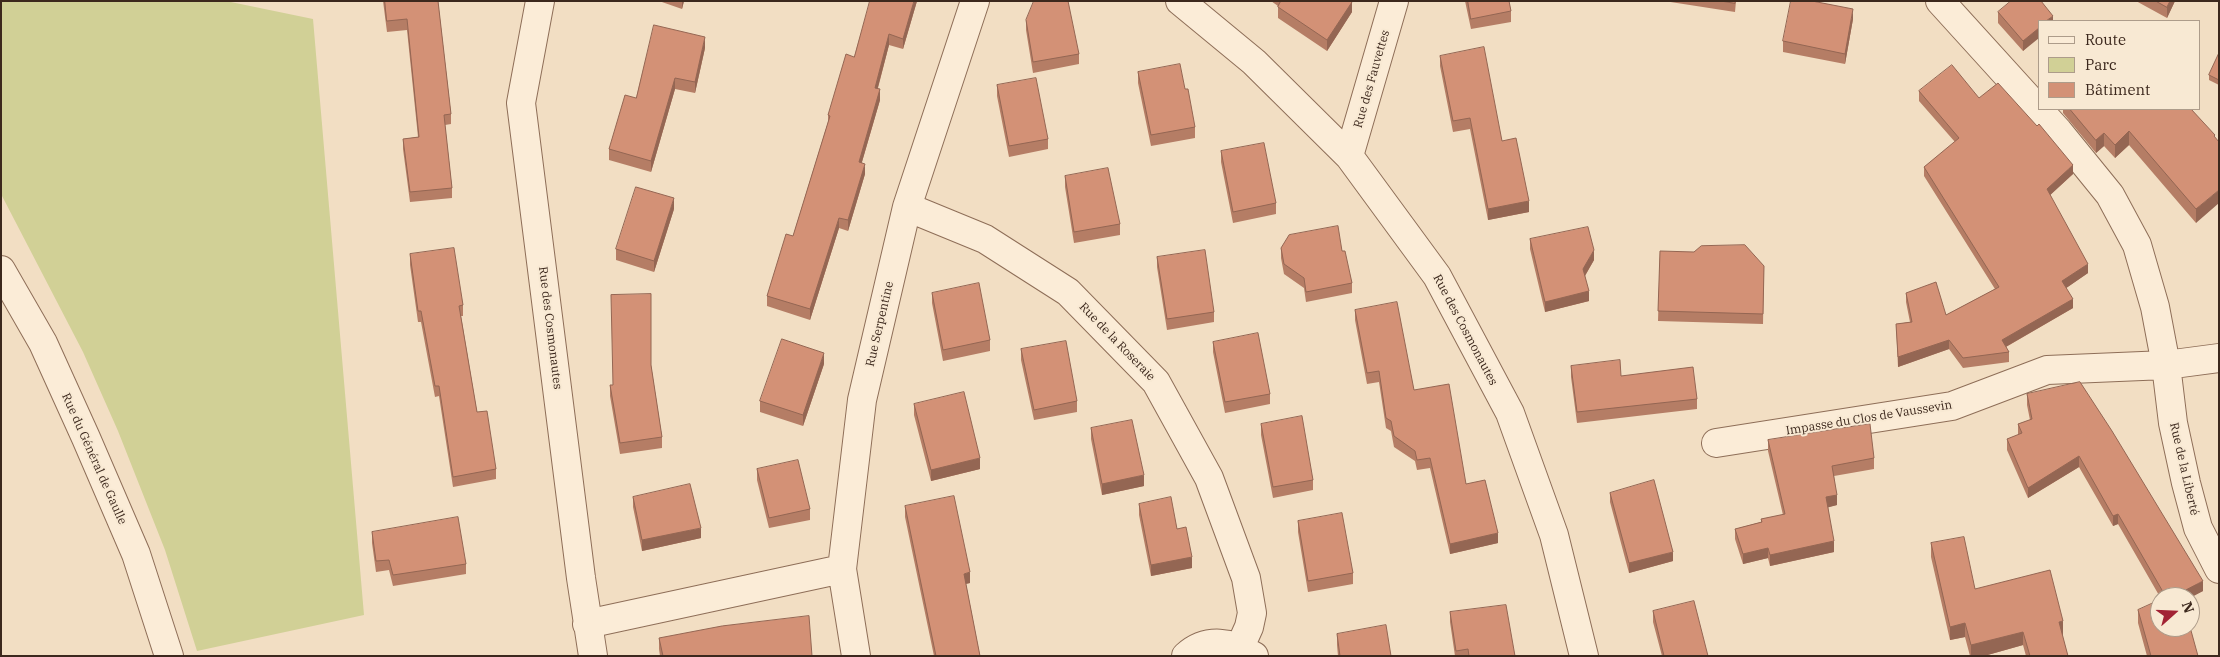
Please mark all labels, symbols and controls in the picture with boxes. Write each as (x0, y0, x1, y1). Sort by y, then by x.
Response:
legend (2038, 20, 2200, 110)
street label: Rue des Fauvettes (1351, 28, 1393, 130)
text: Route (2085, 30, 2126, 49)
text: Parc (2085, 55, 2117, 74)
text: Bâtiment (2085, 80, 2150, 99)
street label: Rue des Cosmonautes (535, 266, 565, 390)
street label: Rue des Cosmonautes (1430, 272, 1500, 388)
street label: Rue Serpentine (863, 280, 897, 368)
street label: Rue de la Roseraie (1076, 300, 1158, 384)
street label: Rue du Général de Gaulle (58, 391, 130, 527)
street label: Impasse du Clos de Vaussevin (1785, 398, 1953, 438)
street label: Rue de la Liberté (2166, 421, 2202, 517)
north arrow (2150, 587, 2200, 637)
text: N (2178, 599, 2199, 615)

